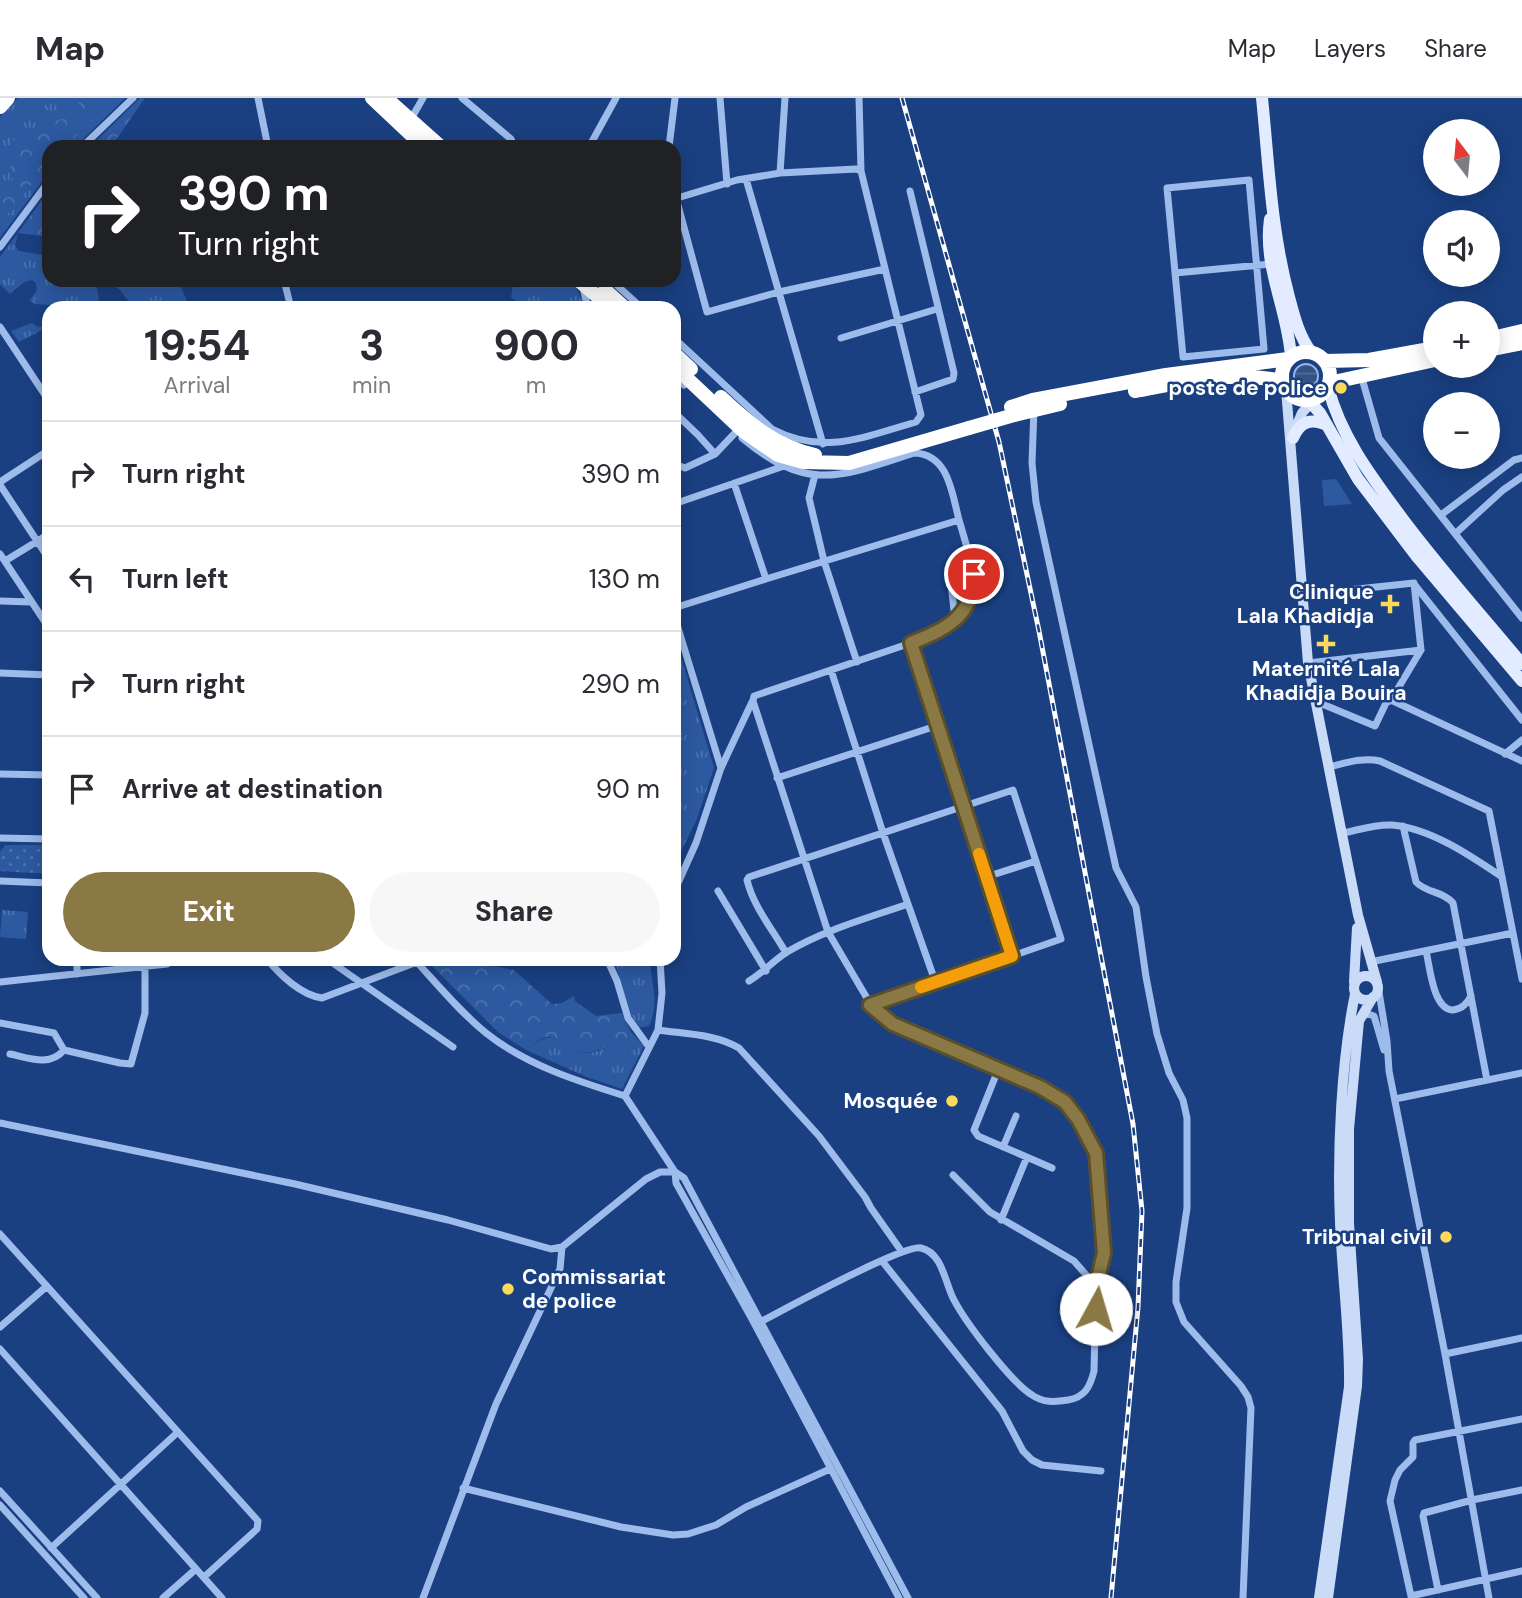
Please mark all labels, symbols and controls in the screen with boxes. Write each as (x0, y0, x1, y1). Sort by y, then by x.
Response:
text: Map (35, 27, 105, 70)
text: Map (1228, 33, 1276, 64)
text: Layers (1314, 33, 1386, 64)
text: Share (1424, 33, 1487, 64)
north arrow (1423, 119, 1500, 196)
map controls (1423, 119, 1500, 469)
text: 390 m (178, 161, 330, 225)
icon: right (63, 168, 154, 259)
button: sound (1423, 210, 1500, 287)
text: Turn right (178, 223, 320, 265)
button: + (1423, 301, 1500, 378)
text: 19:54 (144, 318, 250, 373)
text: 3 (359, 318, 384, 373)
text: 900 (493, 318, 579, 373)
text: Arrival (164, 370, 231, 400)
text: min (352, 370, 391, 400)
text: m (526, 370, 546, 400)
place label: poste de police (1169, 374, 1327, 402)
marker: poste de police (1333, 380, 1349, 396)
button: − (1423, 392, 1500, 469)
icon: right (63, 455, 101, 493)
text: Turn right (122, 457, 246, 491)
text: 390 m (581, 457, 660, 491)
pin (944, 544, 1004, 604)
icon: arrive (955, 555, 993, 593)
icon: left (63, 560, 101, 598)
text: Turn left (122, 562, 229, 596)
text: 130 m (589, 562, 660, 596)
place label: Clinique Lala Khadidja (1237, 578, 1374, 630)
marker: Clinique Lala Khadidja (1380, 594, 1400, 614)
marker: Maternité Lala Khadidja Bouira (1316, 634, 1336, 654)
place label: Maternité Lala Khadidja Bouira (1245, 655, 1407, 707)
icon: right (63, 665, 101, 703)
text: Turn right (122, 667, 246, 701)
text: 290 m (581, 667, 660, 701)
icon: arrive (63, 770, 101, 808)
text: Arrive at destination (122, 772, 383, 806)
text: 90 m (596, 772, 660, 806)
button: Exit (63, 872, 355, 952)
button: Share (369, 872, 660, 952)
place label: Mosquée (843, 1087, 938, 1115)
marker: Mosquée (944, 1093, 960, 1109)
place label: Tribunal civil (1302, 1223, 1432, 1251)
marker: Tribunal civil (1438, 1229, 1454, 1245)
place label: Commissariat de police (522, 1263, 666, 1315)
position arrow (1059, 1272, 1133, 1346)
marker: Commissariat de police (500, 1281, 516, 1297)

